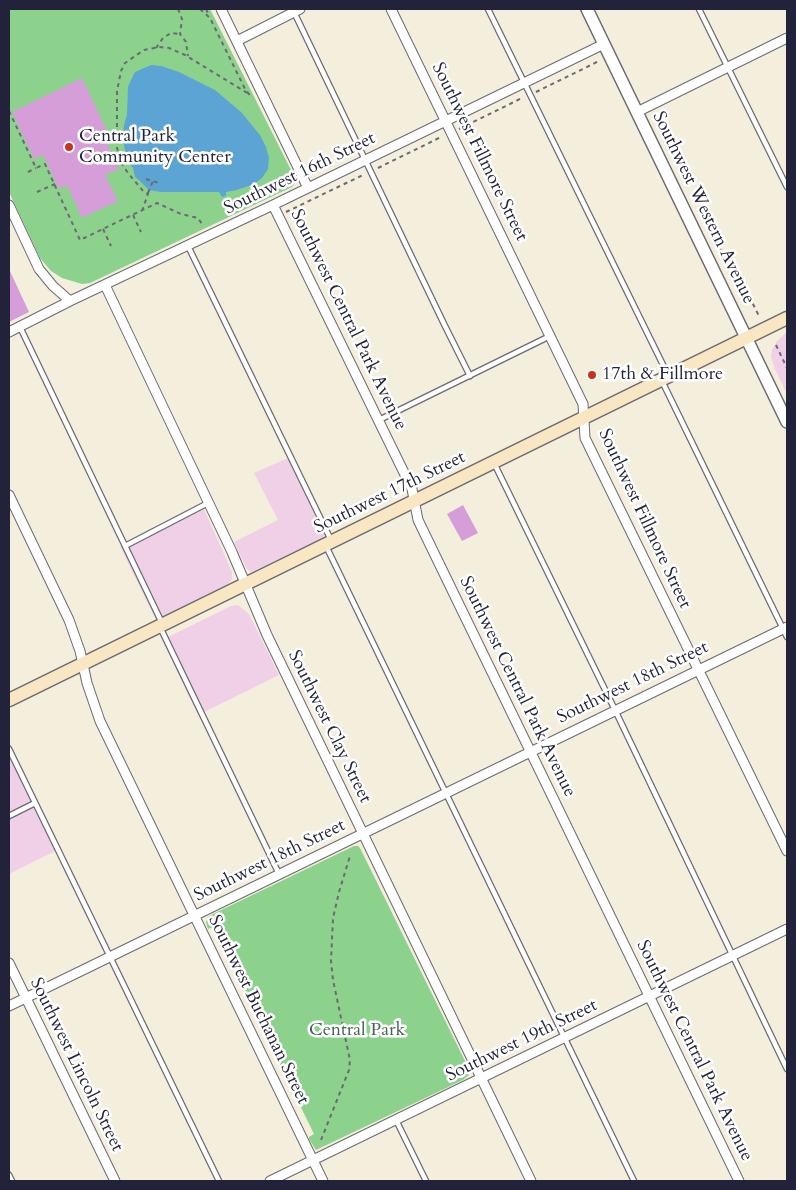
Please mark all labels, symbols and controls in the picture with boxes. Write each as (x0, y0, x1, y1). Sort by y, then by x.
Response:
street label: Southwest Fillmore Street (426, 59, 532, 245)
street label: Southwest Western Avenue (647, 108, 759, 308)
place label: Central Park Community Center (79, 126, 231, 168)
street label: Southwest 16th Street (221, 128, 379, 220)
marker: Central Park Community Center (63, 141, 75, 153)
street label: Southwest Central Park Avenue (285, 206, 411, 434)
place label: 17th & Fillmore (602, 364, 723, 386)
marker: 17th & Fillmore (586, 369, 598, 381)
street label: Southwest Fillmore Street (593, 426, 695, 612)
street label: Southwest 17th Street (311, 447, 469, 539)
street label: Southwest Central Park Avenue (454, 573, 580, 801)
street label: Southwest 18th Street (554, 637, 712, 729)
street label: Southwest Clay Street (283, 647, 375, 807)
street label: Southwest 18th Street (191, 815, 349, 907)
street label: Southwest Buchanan Street (203, 912, 313, 1108)
street label: Southwest Central Park Avenue (631, 937, 757, 1165)
street label: Southwest Lincoln Street (25, 975, 127, 1155)
street label: Southwest 19th Street (443, 995, 601, 1087)
park label: Central Park (309, 1020, 405, 1042)

